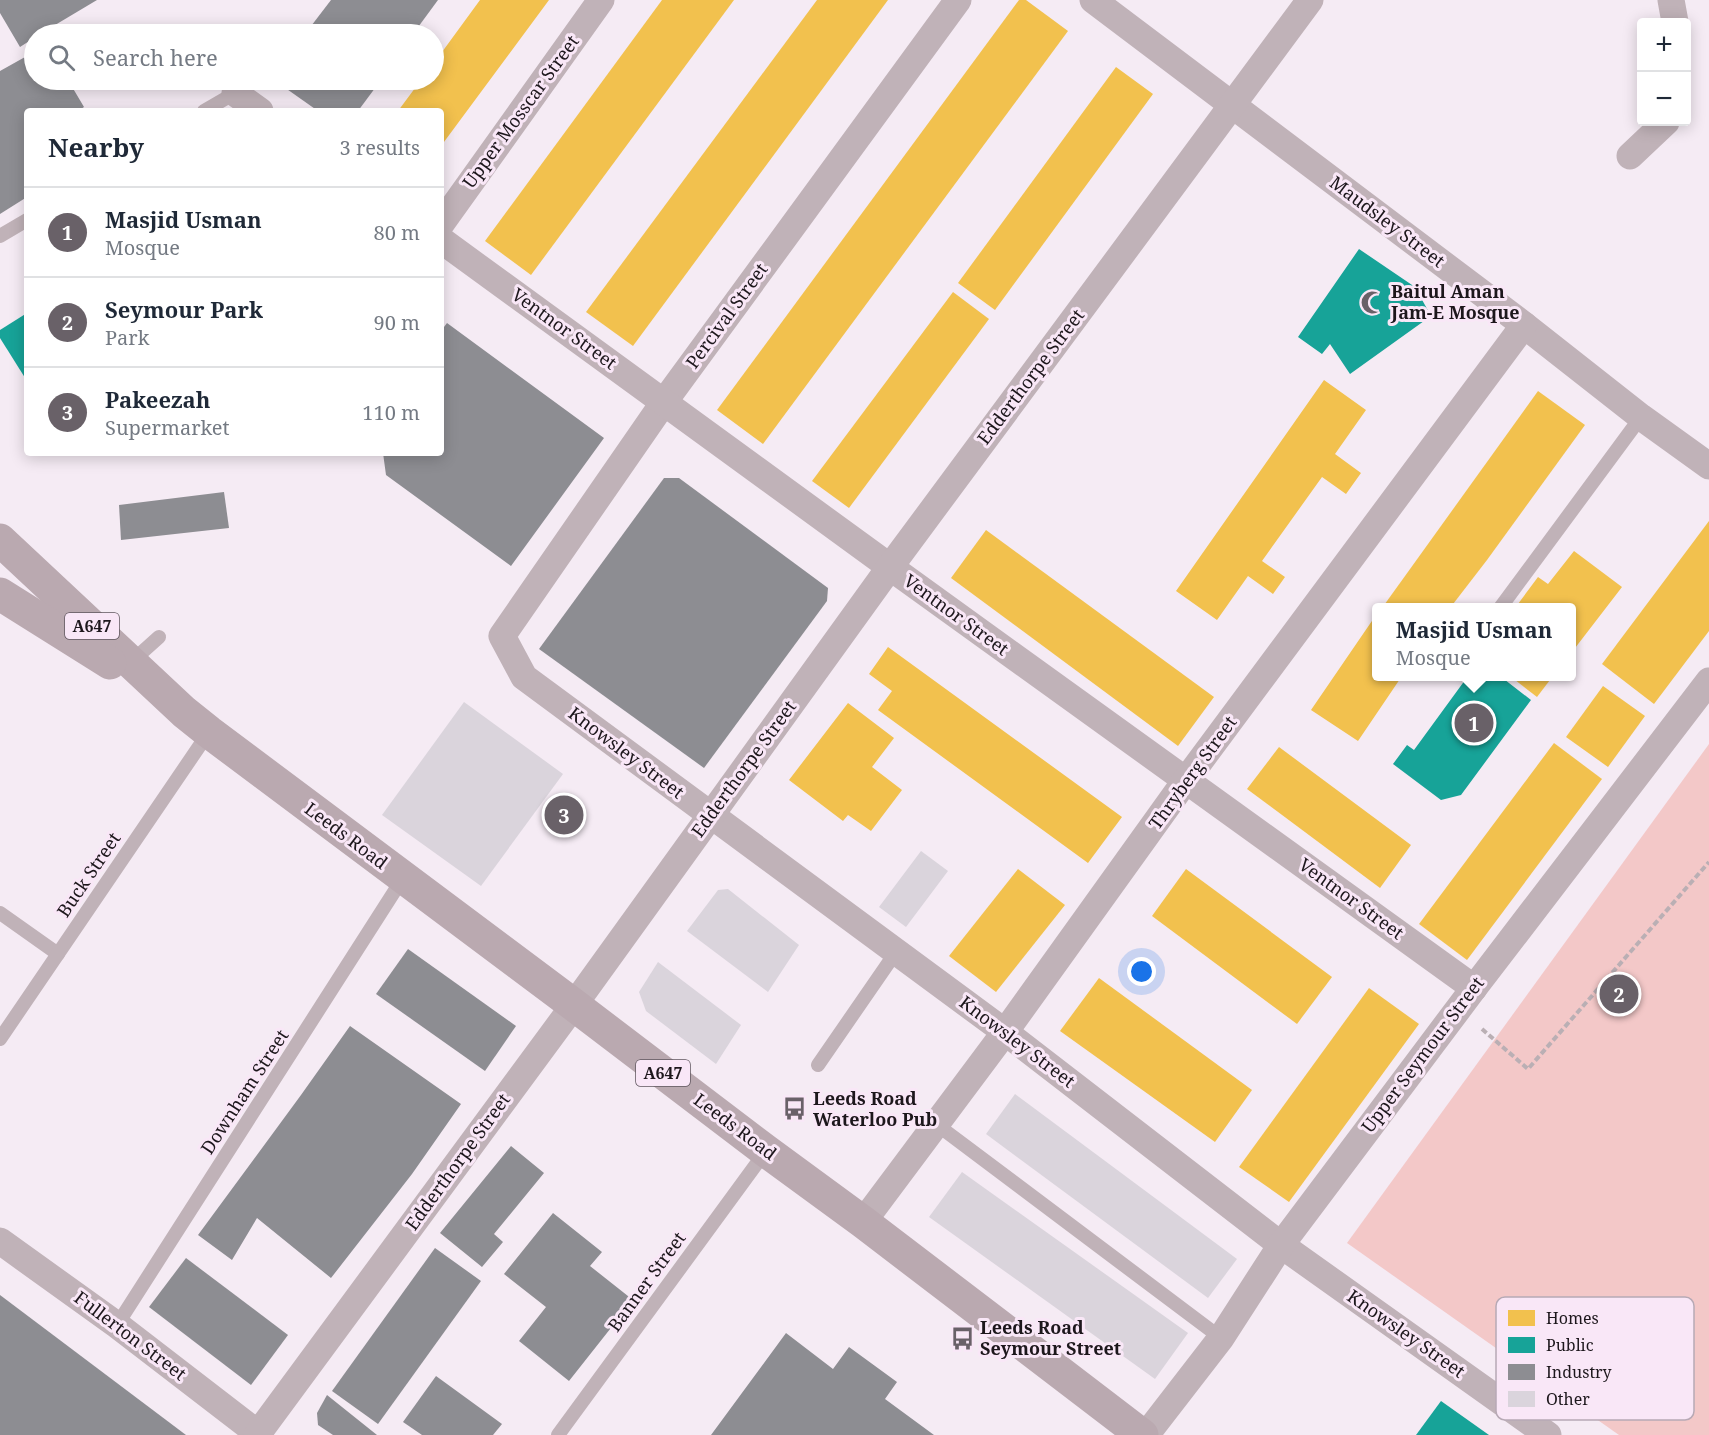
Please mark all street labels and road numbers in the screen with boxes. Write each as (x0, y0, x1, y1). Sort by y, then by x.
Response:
street label: Upper Mosscar Street (457, 30, 584, 193)
street label: Maudsley Street (1325, 170, 1450, 272)
street label: Percival Street (680, 258, 773, 373)
street label: Ventnor Street (507, 282, 622, 374)
street label: Edderthorpe Street (971, 304, 1089, 449)
street label: Ventnor Street (899, 568, 1014, 660)
road number: A647 (65, 613, 119, 639)
street label: Edderthorpe Street (685, 695, 801, 842)
street label: Knowsley Street (564, 701, 689, 803)
street label: Thryberg Street (1143, 711, 1242, 834)
street label: Leeds Road (300, 796, 393, 874)
street label: Buck Street (51, 827, 125, 922)
street label: Ventnor Street (1294, 852, 1409, 944)
street label: Upper Seymour Street (1356, 971, 1489, 1137)
street label: Knowsley Street (955, 990, 1080, 1092)
street label: Downham Street (195, 1025, 293, 1158)
road number: A647 (636, 1060, 690, 1086)
street label: Leeds Road (689, 1087, 782, 1165)
street label: Edderthorpe Street (399, 1088, 515, 1235)
street label: Banner Street (602, 1227, 691, 1336)
street label: Knowsley Street (1343, 1284, 1470, 1383)
street label: Fullerton Street (70, 1285, 192, 1385)

